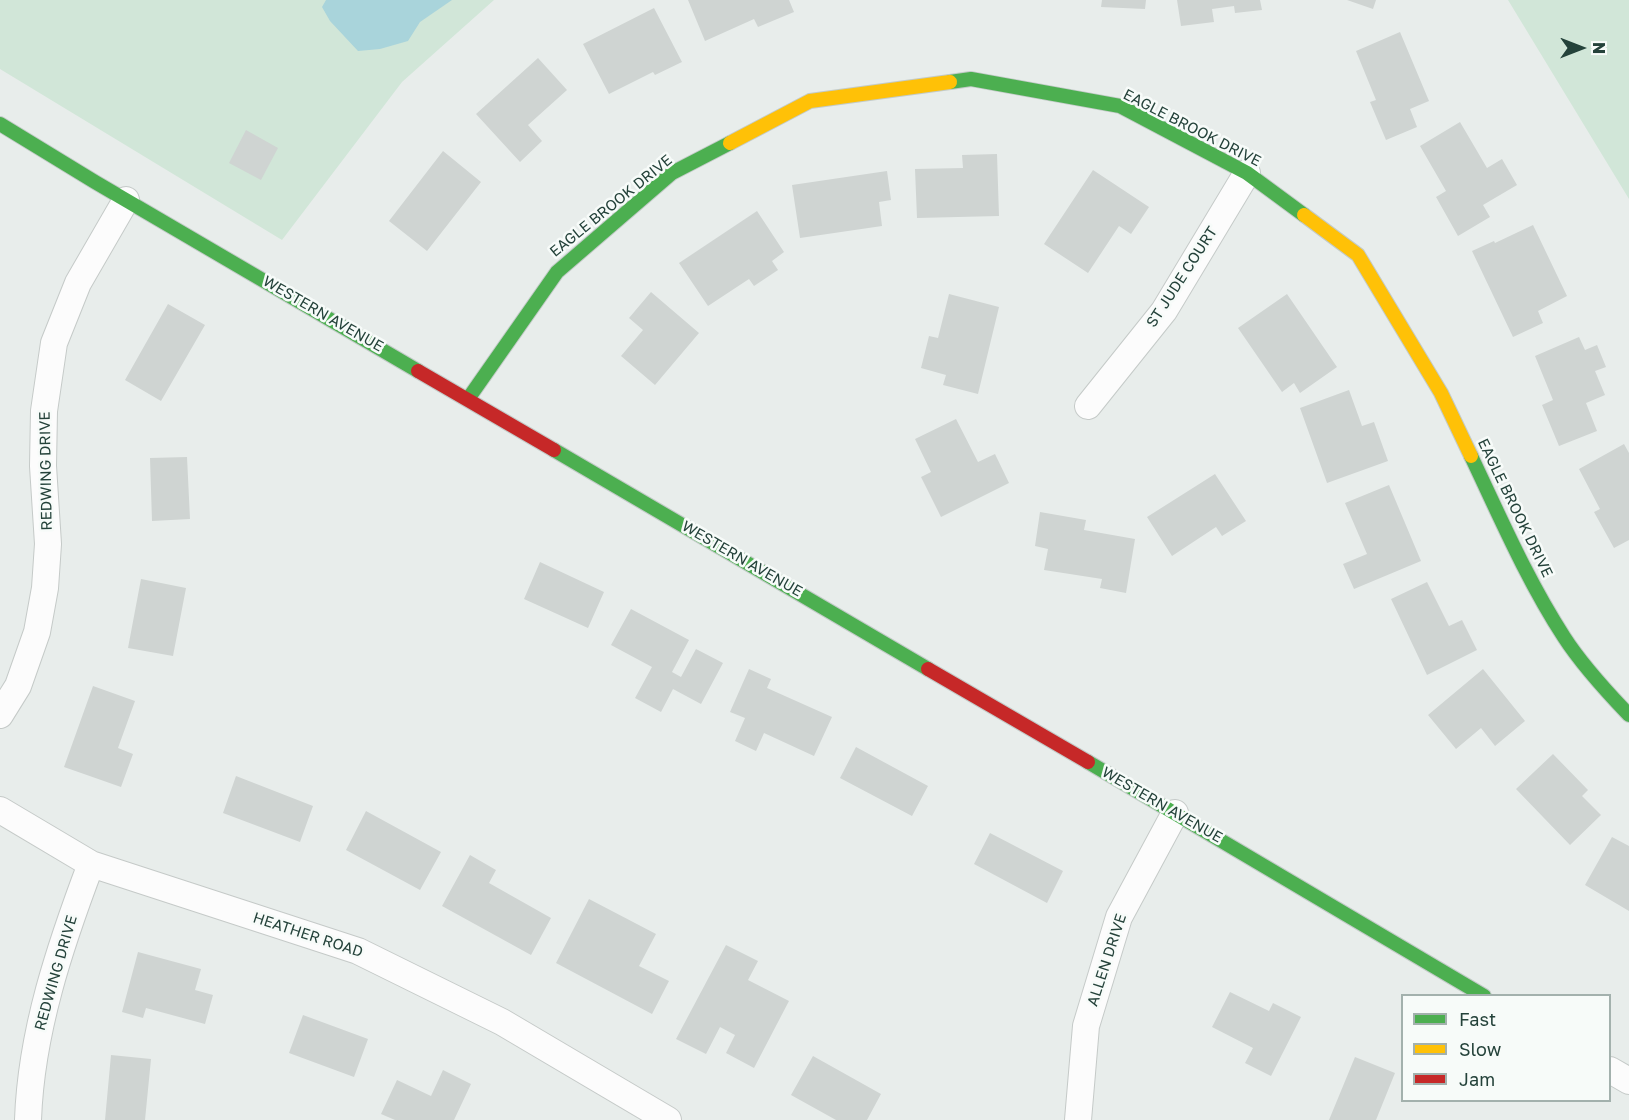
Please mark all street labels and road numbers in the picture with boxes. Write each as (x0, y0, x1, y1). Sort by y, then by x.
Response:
street label: EAGLE BROOK DRIVE (1120, 85, 1264, 171)
street label: EAGLE BROOK DRIVE (546, 151, 676, 261)
street label: ST JUDE COURT (1143, 223, 1221, 331)
street label: WESTERN AVENUE (260, 272, 386, 356)
street label: REDWING DRIVE (36, 411, 56, 531)
street label: EAGLE BROOK DRIVE (1474, 436, 1556, 580)
street label: WESTERN AVENUE (679, 517, 805, 601)
street label: WESTERN AVENUE (1099, 763, 1225, 847)
street label: HEATHER ROAD (251, 909, 365, 961)
street label: ALLEN DRIVE (1084, 912, 1130, 1008)
street label: REDWING DRIVE (31, 913, 81, 1033)

